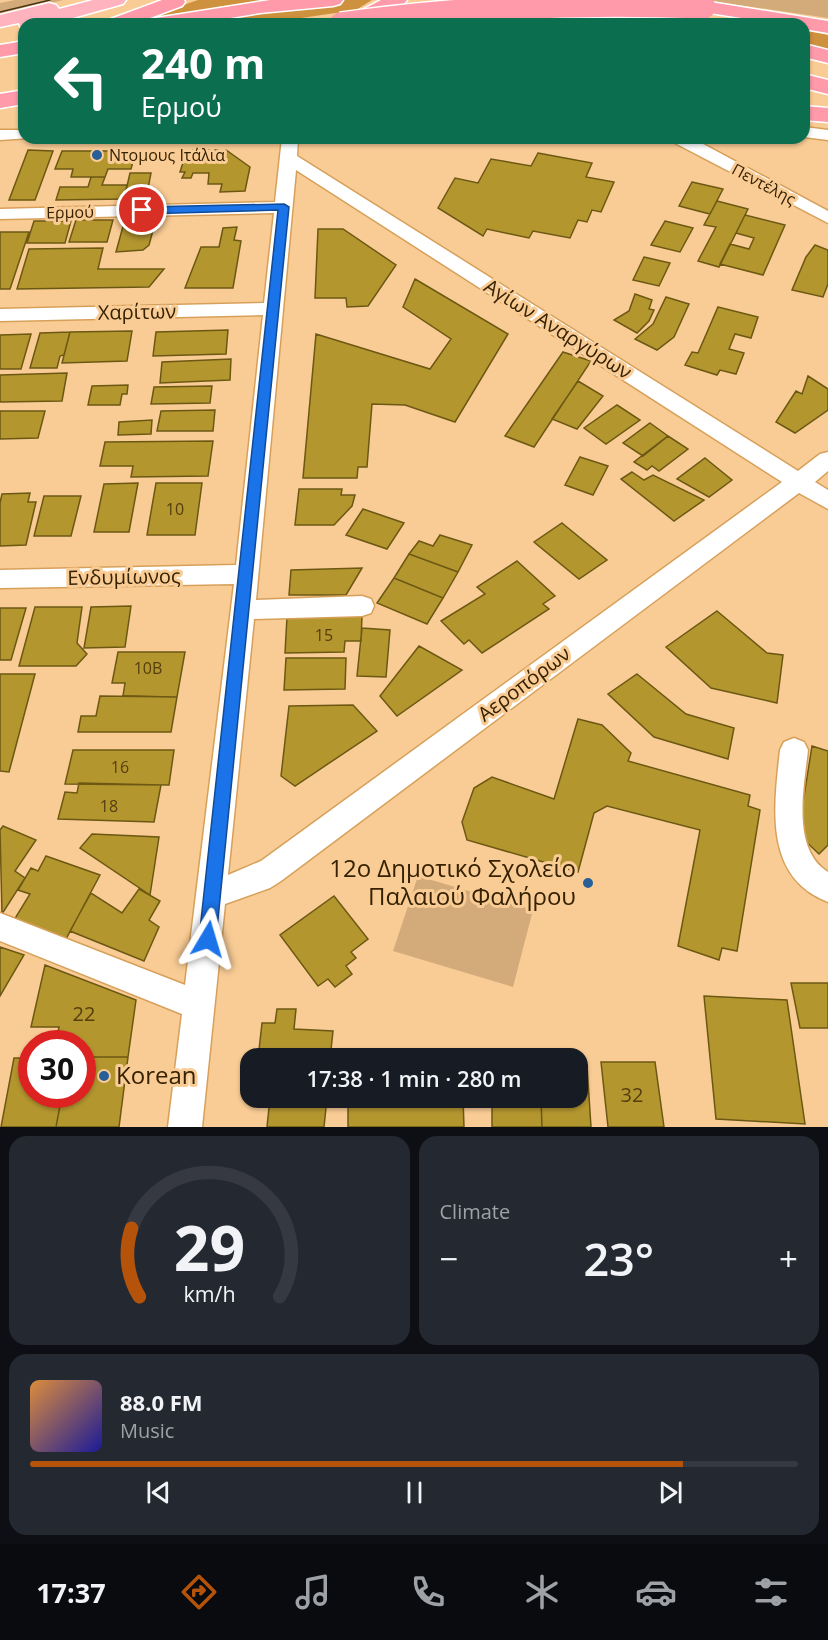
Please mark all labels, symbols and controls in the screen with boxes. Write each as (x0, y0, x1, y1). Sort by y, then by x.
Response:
text: 240 m (141, 34, 265, 91)
icon: left (42, 42, 120, 120)
text: Ερμού (141, 88, 222, 125)
place label: Ντομους Ιτάλια (109, 144, 225, 166)
marker: Ντομους Ιτάλια (90, 148, 104, 162)
street label: Πεντέλης (728, 158, 800, 210)
pin (116, 184, 167, 235)
icon: arrive (125, 193, 158, 226)
street label: Ερμού (46, 201, 94, 223)
street label: Αγίων Αναργύρων (479, 272, 637, 385)
street label: Χαρίτων (98, 297, 177, 326)
house number: 10 (166, 498, 184, 520)
street label: Ενδυμίωνος (67, 562, 181, 591)
house number: 15 (315, 624, 333, 646)
street label: Αεροπόρων (472, 640, 576, 727)
house number: 10Β (134, 657, 162, 679)
house number: 16 (111, 756, 129, 778)
house number: 18 (100, 795, 118, 817)
place label: 12ο Δημοτικό Σχολείο Παλαιού Φαλήρου (329, 851, 576, 912)
marker: 12ο Δημοτικό Σχολείο Παλαιού Φαλήρου (581, 876, 595, 890)
position arrow (176, 907, 240, 971)
house number: 22 (73, 1000, 95, 1027)
speed limit sign: 30 (18, 1030, 96, 1108)
place label: Korean (116, 1058, 196, 1091)
text: 17:38 · 1 min · 280 m (306, 1063, 522, 1093)
marker: Korean (97, 1069, 111, 1083)
house number: 32 (621, 1081, 643, 1108)
text: Climate (440, 1198, 510, 1225)
text: 29 (174, 1204, 245, 1289)
text: 23° (583, 1228, 654, 1289)
text: − (440, 1236, 458, 1281)
text: + (779, 1236, 798, 1281)
text: km/h (183, 1280, 235, 1309)
text: 88.0 FM (120, 1387, 203, 1417)
text: Music (120, 1417, 174, 1444)
icon: previous (142, 1476, 175, 1509)
icon: pause (398, 1476, 431, 1509)
icon: next (654, 1476, 687, 1509)
icon: directions (178, 1571, 220, 1613)
icon: music (292, 1571, 334, 1613)
icon: phone (407, 1571, 449, 1613)
icon: climate (521, 1571, 563, 1613)
icon: car (635, 1571, 677, 1613)
icon: filters (750, 1571, 792, 1613)
text: 17:37 (36, 1574, 106, 1611)

